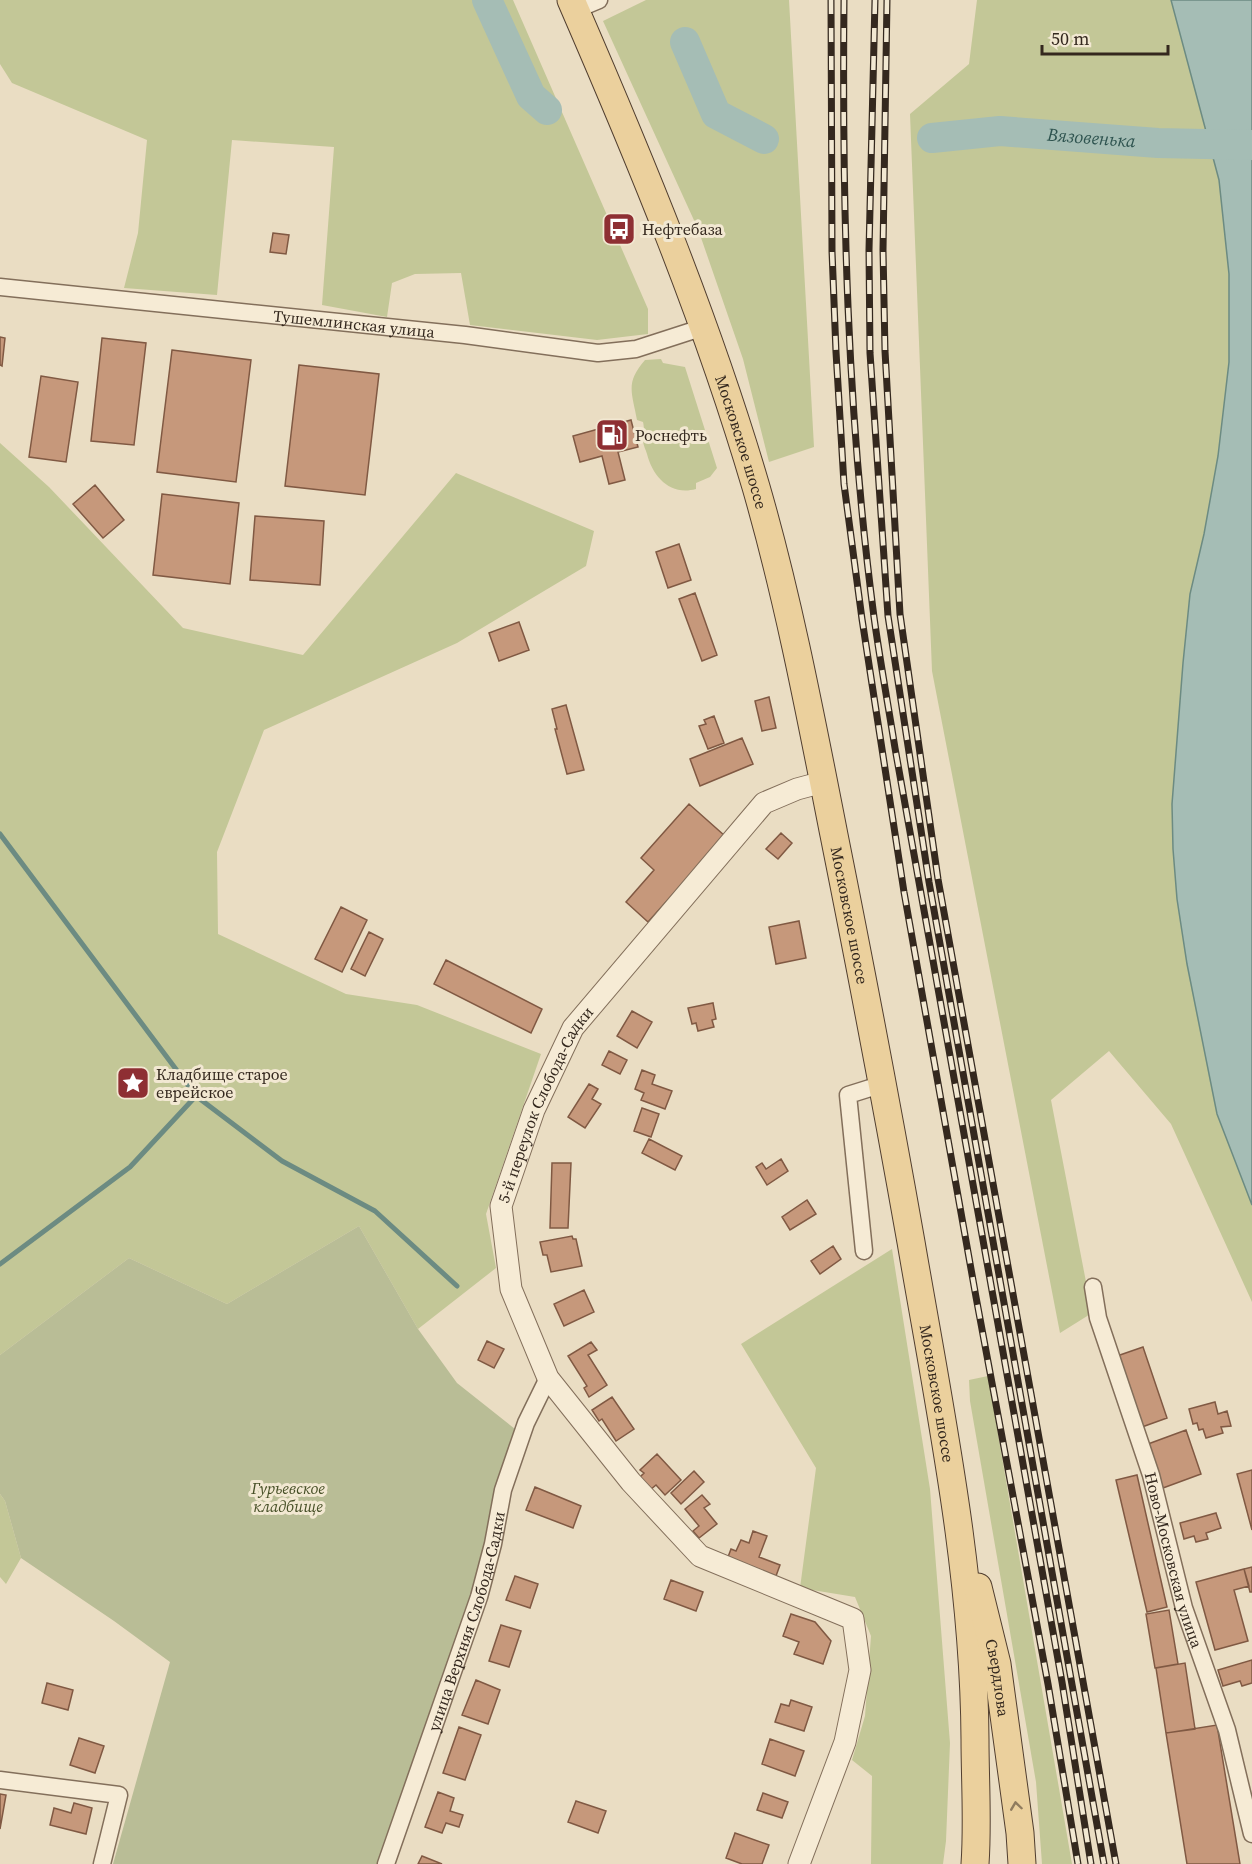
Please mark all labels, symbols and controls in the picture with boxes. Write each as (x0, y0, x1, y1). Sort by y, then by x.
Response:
scale bar (1042, 18, 1168, 56)
text: 50 m (1051, 26, 1089, 51)
water label: Вязовенька (1045, 122, 1137, 153)
bus stop icon: Нефтебаза (601, 211, 637, 247)
place label: Нефтебаза (642, 218, 724, 240)
street label: Тушемлинская улица (272, 304, 437, 343)
street label: Московское шоссе (710, 372, 773, 512)
fuel station icon: Роснефть (594, 417, 630, 453)
place label: Роснефть (635, 424, 707, 446)
street label: Московское шоссе (826, 845, 874, 986)
street label: 5-й переулок Слобода-Садки (492, 1001, 598, 1206)
place label: Кладбище старое еврейское (156, 1063, 288, 1103)
place icon: Кладбище старое еврейское (115, 1065, 151, 1101)
street label: Московское шоссе (915, 1323, 960, 1464)
street label: Ново-Московская улица (1140, 1470, 1208, 1652)
park label: Гурьевское кладбище (250, 1477, 325, 1517)
street label: улица Верхняя Слобода-Садки (422, 1510, 510, 1734)
street label: Свердлова (980, 1636, 1015, 1719)
one-way arrow (1011, 1801, 1023, 1810)

